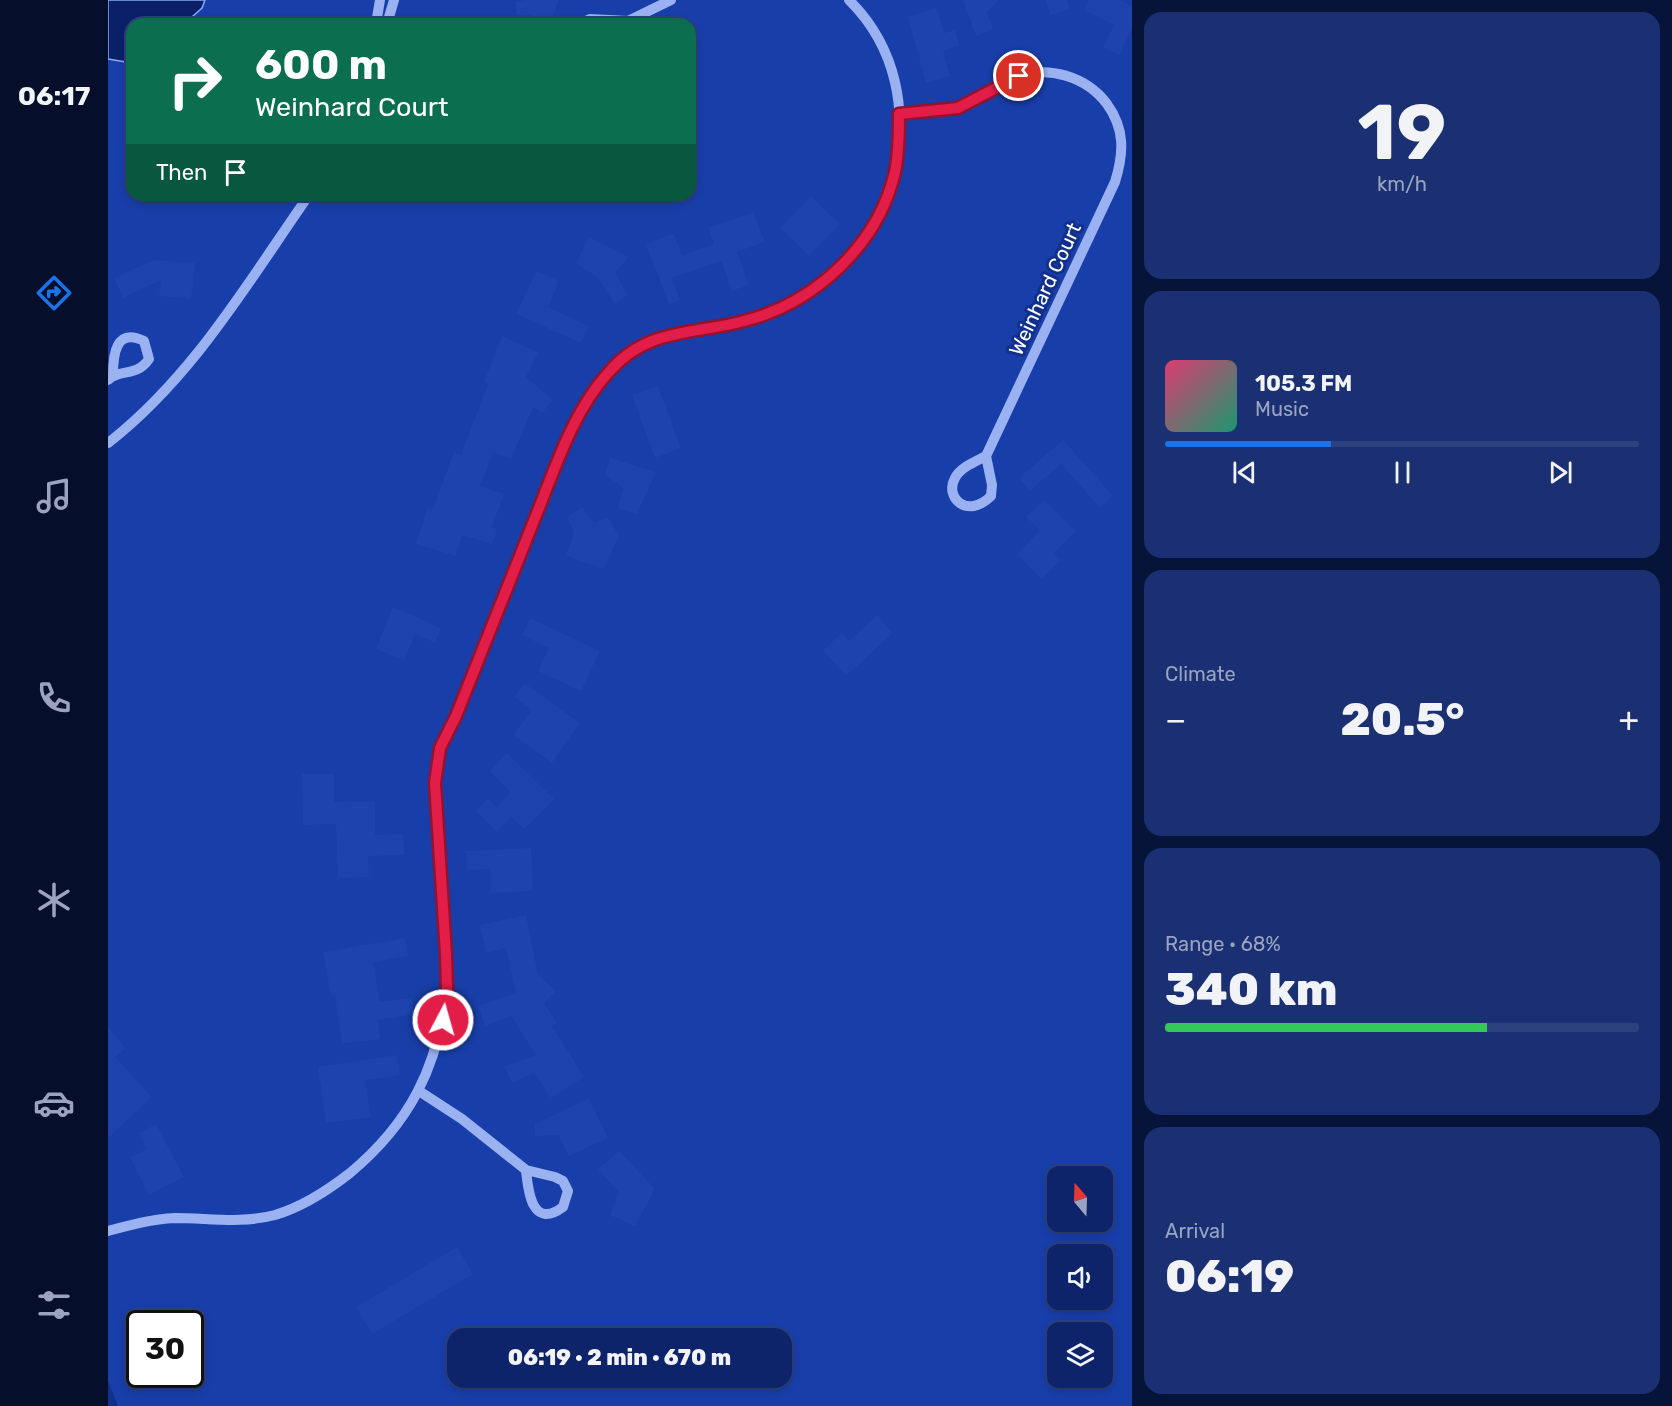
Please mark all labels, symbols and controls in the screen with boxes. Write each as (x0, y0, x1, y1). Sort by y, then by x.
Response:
text: 600 m (255, 40, 387, 90)
icon: right (156, 42, 234, 120)
pin (993, 50, 1044, 101)
icon: arrive (1002, 59, 1035, 92)
text: 06:17 (18, 80, 90, 112)
text: 19 (1358, 86, 1446, 179)
text: Weinhard Court (255, 91, 449, 123)
icon: arrive (219, 156, 252, 189)
text: Then (156, 159, 207, 186)
text: km/h (1377, 172, 1427, 196)
street label: Weinhard Court (1004, 219, 1086, 359)
icon: directions (33, 272, 75, 314)
text: 105.3 FM (1255, 370, 1352, 397)
text: Music (1255, 397, 1309, 421)
icon: previous (1228, 456, 1261, 489)
icon: pause (1386, 456, 1419, 489)
icon: next (1544, 456, 1577, 489)
icon: music (33, 475, 75, 517)
text: Climate (1165, 662, 1236, 686)
icon: phone (33, 677, 75, 719)
text: 20.5° (1340, 693, 1465, 746)
text: − (1165, 700, 1186, 739)
text: + (1618, 700, 1639, 739)
icon: climate (33, 879, 75, 921)
text: Range · 68% (1165, 932, 1281, 956)
text: 340 km (1165, 963, 1338, 1016)
position arrow (411, 988, 475, 1052)
icon: car (33, 1082, 75, 1124)
north arrow (1047, 1166, 1113, 1232)
map controls (1047, 1166, 1113, 1388)
text: Arrival (1165, 1219, 1225, 1243)
button: sound (1047, 1244, 1113, 1310)
text: 06:19 (1165, 1250, 1294, 1303)
icon: filters (33, 1284, 75, 1326)
speed limit sign: 30 (126, 1310, 204, 1388)
button: layers (1047, 1322, 1113, 1388)
text: 06:19 · 2 min · 670 m (508, 1344, 731, 1371)

